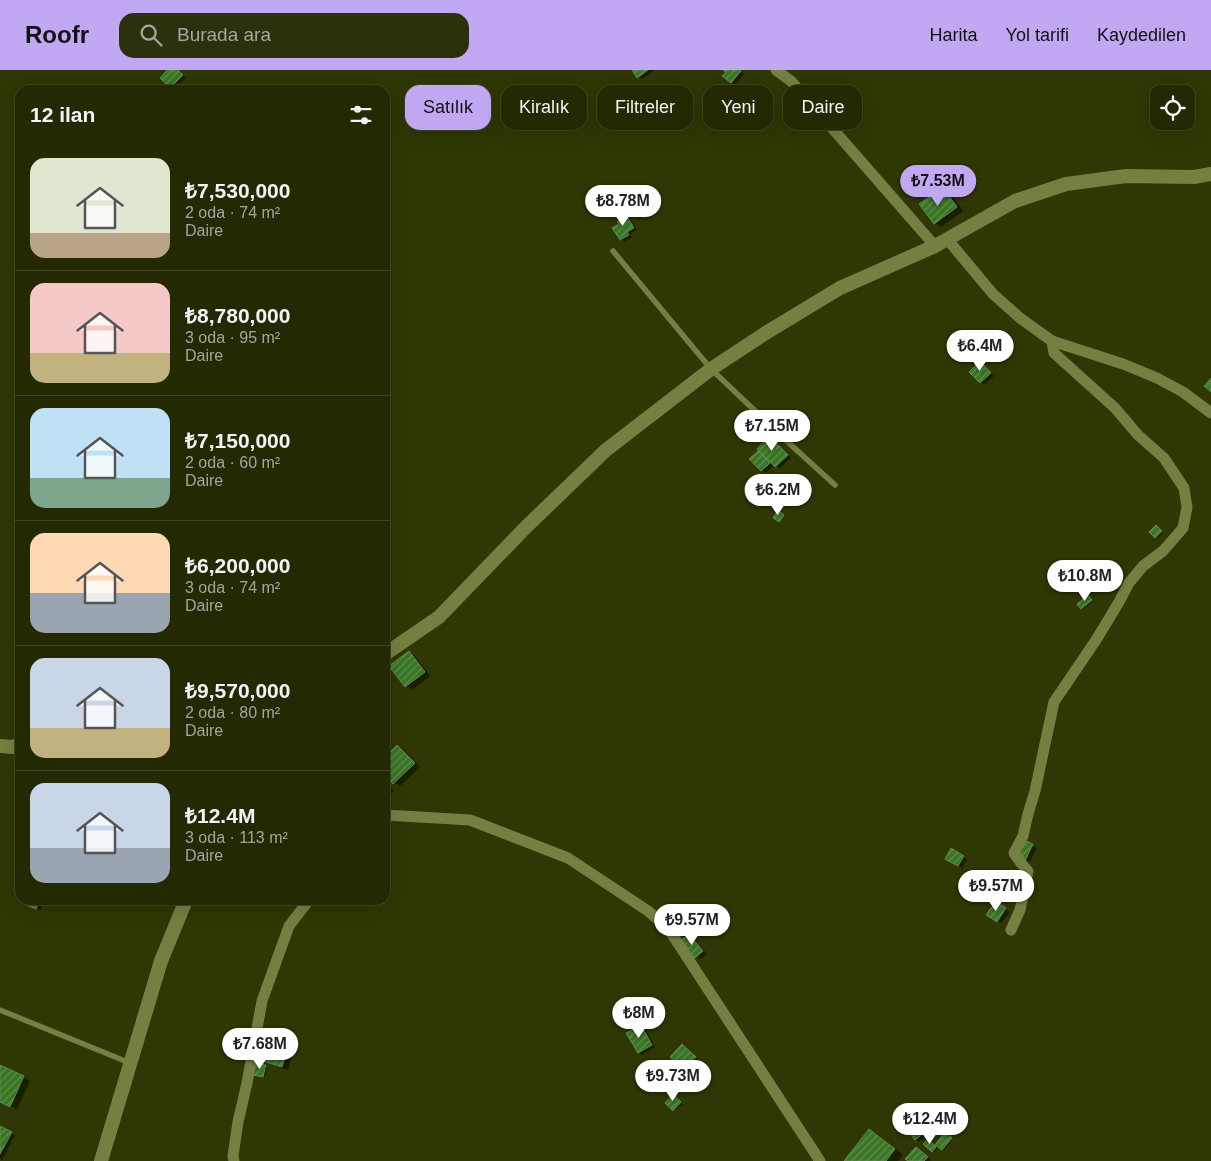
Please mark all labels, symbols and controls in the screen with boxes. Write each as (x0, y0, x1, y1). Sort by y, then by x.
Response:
search box (119, 13, 469, 58)
text: Roofr (25, 21, 89, 48)
icon: search (137, 21, 165, 49)
text: Burada ara (177, 24, 271, 45)
text: Harita (930, 25, 978, 45)
text: Yol tarifi (1006, 25, 1069, 45)
text: Kaydedilen (1097, 25, 1186, 45)
chip: Satılık (405, 85, 491, 130)
chip: Kiralık (501, 85, 587, 130)
chip: Filtreler (597, 85, 693, 130)
chip: Yeni (703, 85, 773, 130)
chip: Daire (783, 85, 862, 130)
map controls (1150, 85, 1195, 130)
button: locate (1150, 85, 1195, 130)
icon: filters (347, 101, 375, 129)
text: 12 ilan (30, 103, 95, 126)
pin: ₺7.53M (897, 164, 979, 207)
text: ₺7.53M (911, 172, 965, 189)
icon: home (70, 178, 130, 238)
text: ₺7,530,000 (185, 179, 290, 202)
pin: ₺8.78M (582, 184, 664, 227)
text: ₺8.78M (596, 192, 650, 209)
text: 2 oda · 74 m² (185, 204, 280, 221)
text: Daire (185, 222, 223, 239)
icon: home (70, 303, 130, 363)
text: ₺8,780,000 (185, 304, 290, 327)
text: 3 oda · 95 m² (185, 329, 280, 346)
pin: ₺6.4M (945, 330, 1015, 372)
text: ₺6.4M (958, 337, 1002, 354)
text: Daire (185, 347, 223, 364)
pin: ₺7.15M (731, 410, 813, 452)
text: ₺7.15M (745, 417, 799, 434)
icon: home (70, 428, 130, 488)
text: ₺7,150,000 (185, 429, 290, 452)
text: 2 oda · 60 m² (185, 454, 280, 471)
text: Daire (185, 472, 223, 489)
pin: ₺6.2M (743, 474, 813, 516)
text: ₺6.2M (756, 481, 800, 498)
icon: home (70, 553, 130, 613)
text: ₺6,200,000 (185, 554, 290, 577)
pin: ₺10.8M (1044, 560, 1126, 602)
text: ₺10.8M (1058, 567, 1112, 584)
text: 3 oda · 74 m² (185, 579, 280, 596)
text: Daire (185, 597, 223, 614)
icon: home (70, 678, 130, 738)
text: ₺9,570,000 (185, 679, 290, 702)
text: 2 oda · 80 m² (185, 704, 280, 721)
text: Daire (185, 722, 223, 739)
icon: home (70, 803, 130, 863)
text: ₺12.4M (185, 804, 255, 827)
text: 3 oda · 113 m² (185, 829, 288, 846)
text: Daire (185, 847, 223, 864)
pin: ₺9.57M (955, 870, 1037, 912)
text: ₺9.57M (969, 877, 1023, 894)
pin: ₺9.57M (651, 904, 733, 946)
text: ₺9.57M (665, 911, 719, 928)
pin: ₺8M (615, 996, 663, 1039)
text: ₺8M (623, 1004, 655, 1021)
pin: ₺7.68M (219, 1028, 301, 1070)
text: ₺7.68M (233, 1035, 287, 1052)
pin: ₺9.73M (632, 1060, 714, 1102)
text: ₺9.73M (646, 1067, 700, 1084)
pin: ₺12.4M (889, 1102, 971, 1145)
text: ₺12.4M (903, 1110, 957, 1127)

